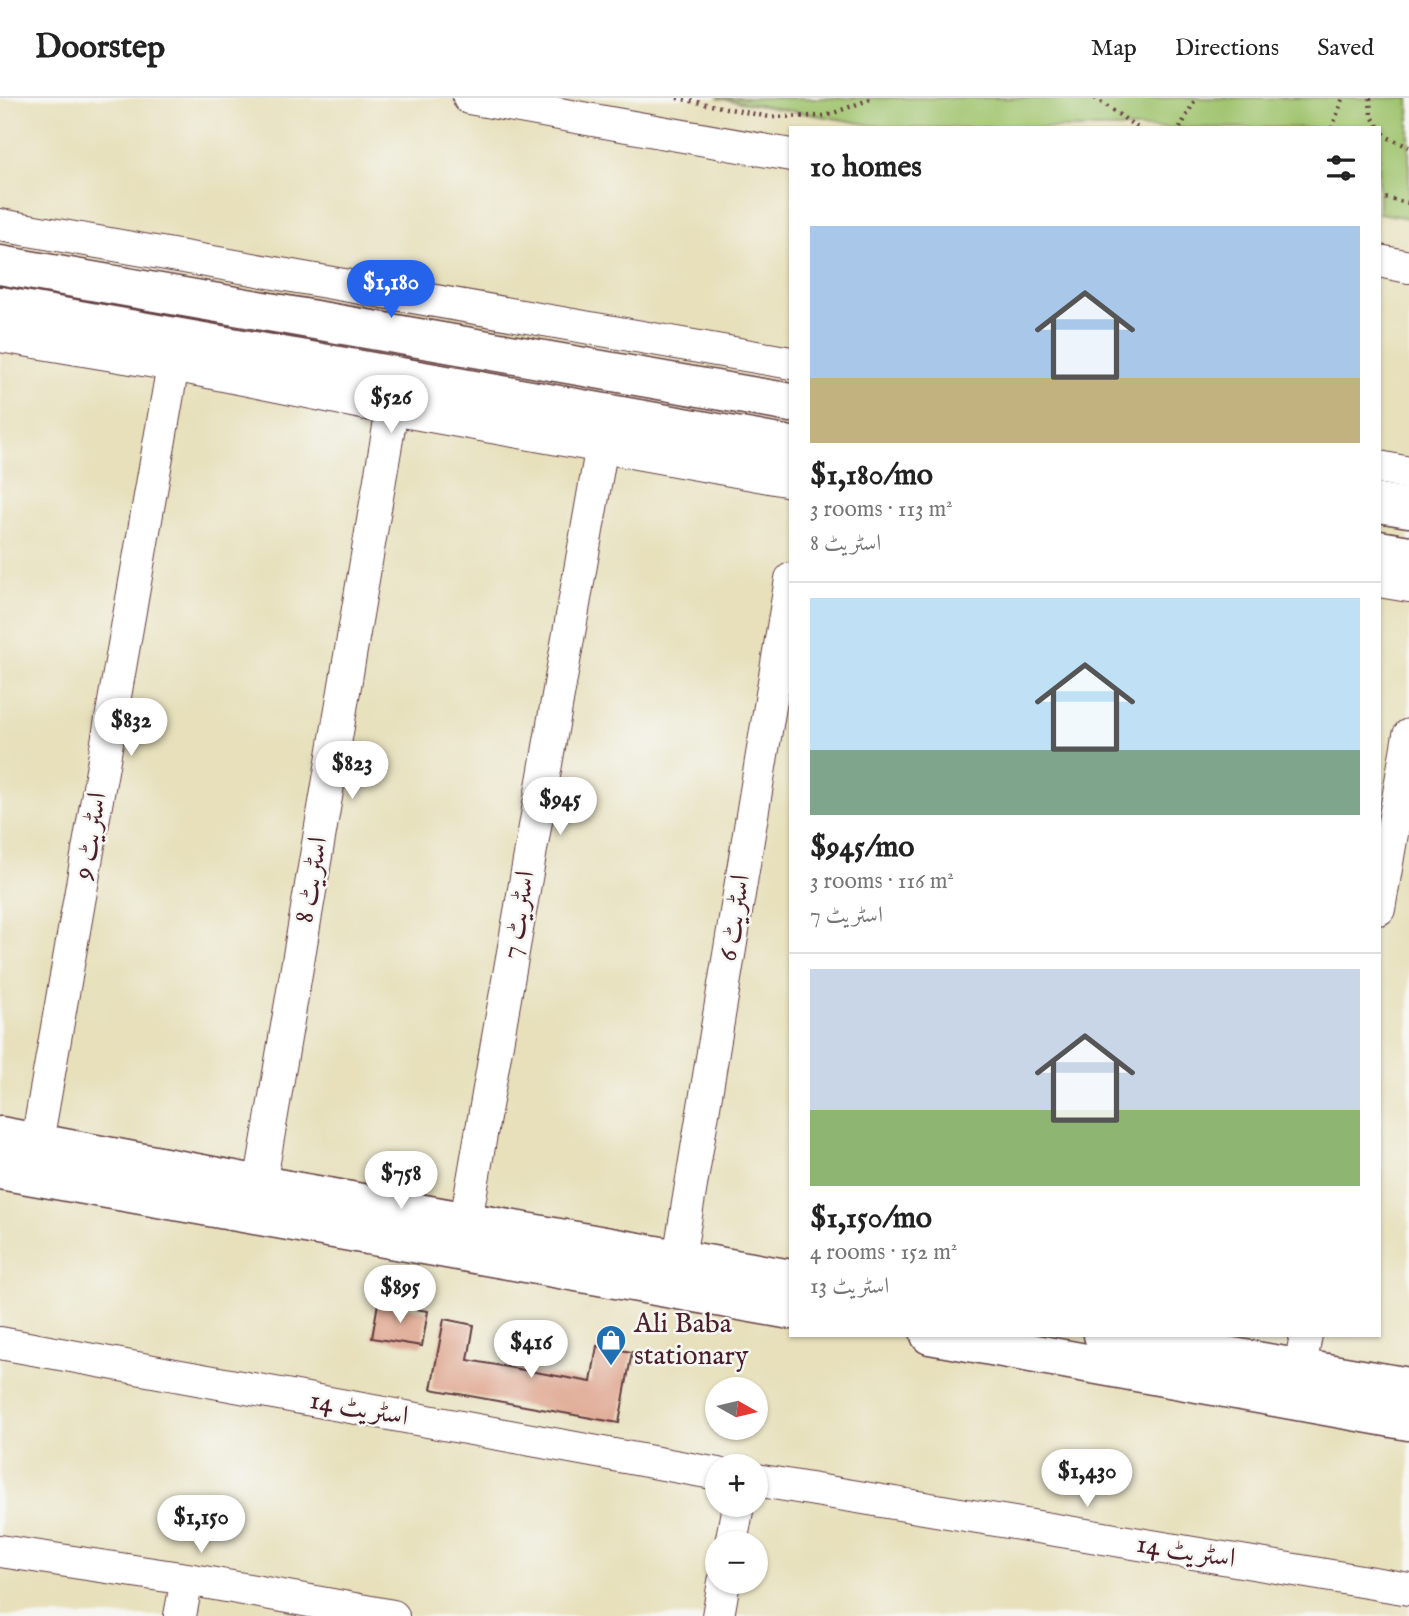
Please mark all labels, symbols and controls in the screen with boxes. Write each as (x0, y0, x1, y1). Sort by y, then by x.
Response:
text: Doorstep (35, 27, 165, 69)
text: Map (1091, 33, 1137, 64)
text: Directions (1175, 33, 1279, 64)
text: Saved (1317, 33, 1374, 64)
text: 10 homes (810, 149, 922, 187)
icon: filters (1322, 149, 1360, 187)
pin: $1,180 (334, 260, 448, 320)
text: $1,180 (363, 268, 419, 297)
icon: home (1022, 272, 1148, 398)
pin: $526 (350, 376, 432, 435)
text: $526 (370, 383, 412, 412)
text: $1,180/mo (810, 457, 933, 495)
text: 3 rooms · 113 m² (810, 495, 953, 524)
text: اسٹریٹ 8 (810, 529, 881, 558)
icon: home (1022, 644, 1148, 770)
pin: $832 (90, 698, 172, 758)
text: $832 (110, 706, 152, 735)
pin: $823 (311, 742, 393, 801)
text: $823 (331, 749, 373, 778)
pin: $945 (519, 778, 601, 837)
text: $945 (539, 785, 581, 814)
street label: اسٹریٹ 9 (66, 790, 116, 883)
text: $945/mo (810, 829, 914, 867)
street label: اسٹریٹ 8 (287, 834, 337, 926)
text: 3 rooms · 116 m² (810, 867, 954, 896)
street label: اسٹریٹ 7 (494, 868, 544, 962)
street label: اسٹریٹ 6 (711, 872, 759, 964)
text: اسٹریٹ 7 (810, 901, 883, 930)
icon: home (1022, 1015, 1148, 1141)
pin: $758 (360, 1152, 442, 1211)
text: $758 (381, 1159, 421, 1188)
text: $1,150/mo (810, 1200, 932, 1238)
text: 4 rooms · 152 m² (810, 1238, 957, 1267)
pin: $895 (359, 1266, 441, 1325)
text: اسٹریٹ 13 (810, 1272, 889, 1301)
text: $895 (380, 1273, 420, 1302)
place label: Ali Baba stationary (633, 1307, 749, 1374)
pin: $416 (490, 1320, 572, 1380)
shop icon: Ali Baba stationary (594, 1323, 628, 1367)
text: $416 (510, 1328, 552, 1357)
north arrow (705, 1377, 768, 1440)
map controls (705, 1377, 768, 1594)
street label: اسٹریٹ 14 (307, 1383, 411, 1435)
pin: $1,430 (1030, 1450, 1144, 1509)
button: + (705, 1454, 768, 1517)
text: $1,430 (1057, 1457, 1117, 1486)
pin: $1,150 (144, 1496, 258, 1555)
text: $1,150 (173, 1503, 229, 1532)
street label: اسٹریٹ 14 (1134, 1527, 1238, 1577)
button: − (705, 1531, 768, 1594)

